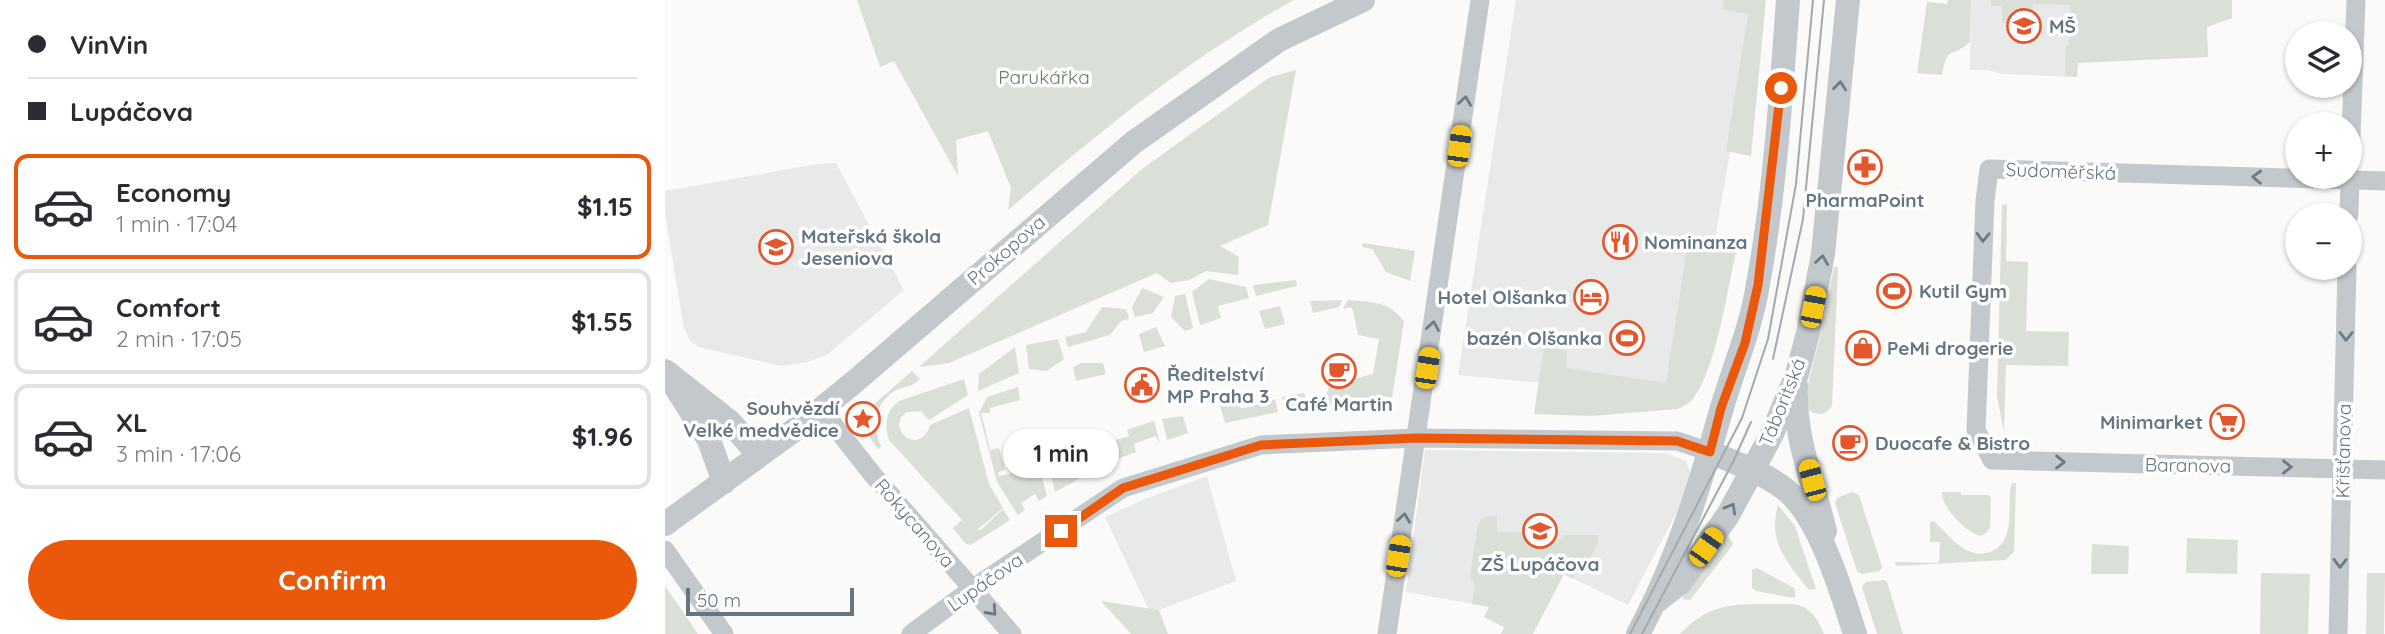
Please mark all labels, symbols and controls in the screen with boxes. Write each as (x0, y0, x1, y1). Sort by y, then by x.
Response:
school or university icon: MŠ (2005, 7, 2043, 45)
place label: MŠ (2049, 14, 2076, 38)
map controls (2285, 21, 2362, 280)
button: layers (2285, 21, 2362, 98)
text: VinVin (70, 28, 148, 61)
park label: Parukářka (998, 65, 1090, 89)
route start (1765, 72, 1797, 104)
one-way arrow (1832, 80, 1847, 92)
text: Lupáčova (70, 95, 193, 128)
one-way arrow (1458, 95, 1473, 107)
button: + (2285, 112, 2362, 189)
car (1446, 124, 1473, 168)
pharmacy icon: PharmaPoint (1846, 148, 1884, 186)
street label: Sudoměřská (2005, 157, 2117, 185)
one-way arrow (2251, 169, 2262, 185)
icon: car (32, 175, 95, 238)
text: Economy (116, 176, 231, 209)
place label: PharmaPoint (1806, 188, 1924, 212)
text: $1.15 (577, 190, 633, 223)
button: − (2285, 203, 2362, 280)
text: 1 min · 17:04 (116, 209, 237, 238)
street label: Prokopova (962, 210, 1050, 290)
restaurant icon: Nominanza (1601, 223, 1639, 261)
place label: Mateřská škola Jeseniova (801, 224, 941, 270)
school or university icon: Mateřská škola Jeseniova (757, 228, 795, 266)
place label: Nominanza (1644, 230, 1748, 254)
one-way arrow (1976, 231, 1991, 242)
one-way arrow (1814, 254, 1829, 266)
sports icon: Kutil Gym (1875, 272, 1913, 310)
hotel icon: Hotel Olšanka (1572, 278, 1610, 316)
place label: Kutil Gym (1919, 279, 2007, 303)
car (1799, 284, 1828, 330)
place label: Hotel Olšanka (1438, 285, 1567, 309)
icon: car (32, 290, 95, 353)
text: Comfort (116, 291, 221, 324)
text: $1.55 (571, 305, 633, 338)
sports icon: bazén Olšanka (1608, 319, 1646, 357)
one-way arrow (1425, 320, 1440, 332)
text: 2 min · 17:05 (116, 324, 242, 353)
place label: bazén Olšanka (1467, 326, 1602, 350)
shop icon: PeMi drogerie (1844, 329, 1882, 367)
one-way arrow (2338, 331, 2353, 342)
place label: PeMi drogerie (1887, 336, 2013, 360)
car (1414, 346, 1441, 390)
cafe icon: Café Martin (1320, 352, 1358, 390)
street label: Táboritská (1753, 354, 1811, 450)
place label: Ředitelství MP Praha 3 (1167, 362, 1269, 408)
public building icon: Ředitelství MP Praha 3 (1123, 366, 1161, 404)
place label: Café Martin (1285, 392, 1393, 416)
place label: Souhvězdí Velké medvědice (683, 396, 841, 442)
place icon: Souhvězdí Velké medvědice (844, 400, 882, 438)
supermarket icon: Minimarket (2208, 403, 2246, 441)
street label: Křišťanova (2330, 403, 2356, 499)
icon: car (32, 405, 95, 468)
text: XL (116, 406, 148, 439)
place label: Minimarket (2100, 410, 2203, 434)
text: $1.96 (572, 420, 633, 453)
cafe icon: Duocafe & Bistro (1831, 424, 1869, 462)
callout: 1 min (1003, 430, 1119, 478)
place label: Duocafe & Bistro (1875, 431, 2030, 455)
text: 3 min · 17:06 (116, 439, 241, 468)
text: 1 min (1033, 439, 1089, 468)
street label: Baranova (2145, 452, 2231, 478)
one-way arrow (2055, 454, 2066, 469)
car (1797, 457, 1828, 503)
one-way arrow (2283, 459, 2293, 475)
street label: Rokycanova (870, 474, 960, 572)
one-way arrow (1723, 503, 1736, 515)
one-way arrow (1396, 512, 1411, 524)
school or university icon: ZŠ Lupáčova (1521, 512, 1559, 550)
route end (1045, 515, 1077, 547)
car (1686, 524, 1727, 570)
car (1385, 534, 1412, 578)
button: Confirm (28, 540, 637, 620)
street label: Lupáčova (943, 547, 1027, 617)
place label: ZŠ Lupáčova (1481, 552, 1599, 576)
one-way arrow (2333, 558, 2348, 569)
scale bar (686, 585, 854, 617)
text: 50 m (697, 588, 741, 612)
one-way arrow (984, 603, 996, 616)

